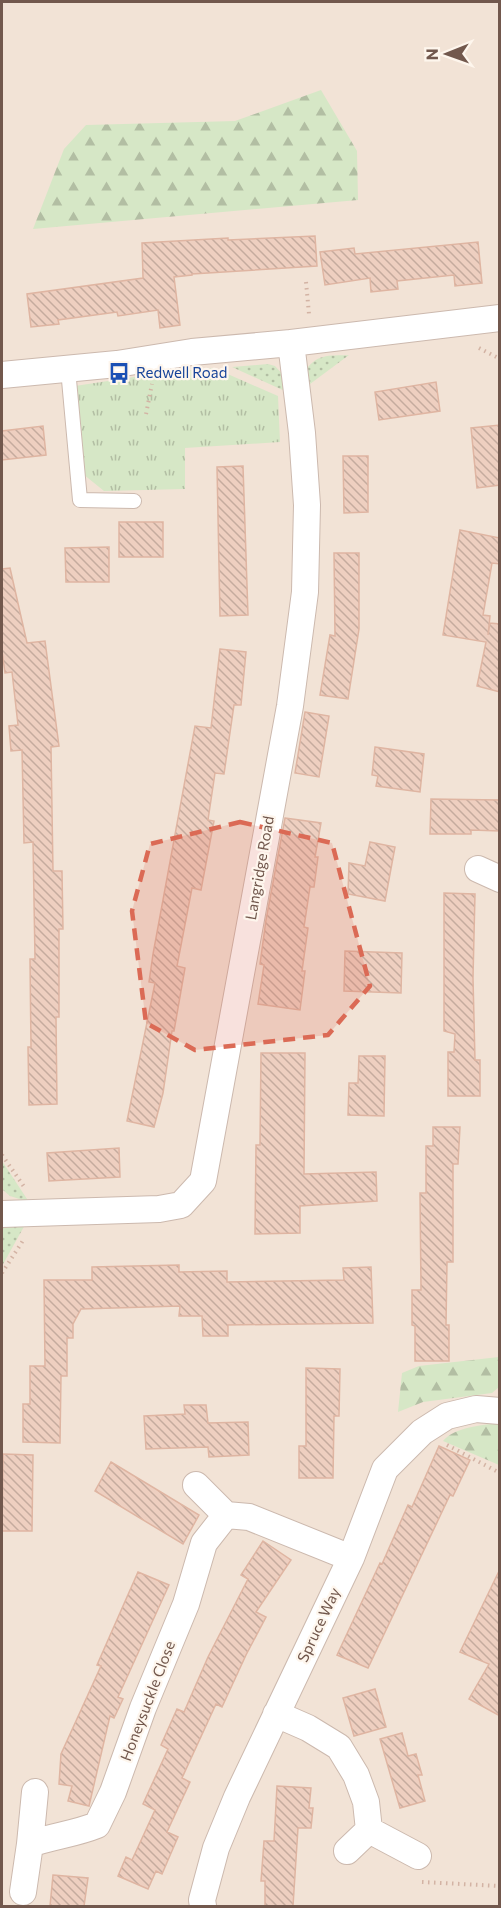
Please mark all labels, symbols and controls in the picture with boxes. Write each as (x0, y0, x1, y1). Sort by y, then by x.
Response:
north arrow (417, 24, 477, 84)
text: N (422, 48, 441, 60)
bus stop icon: Redwell Road (107, 361, 131, 385)
place label: Redwell Road (136, 363, 227, 381)
street label: Langridge Road (241, 814, 277, 921)
street label: Spruce Way (293, 1584, 343, 1665)
street label: Honeysuckle Close (116, 1638, 178, 1763)

